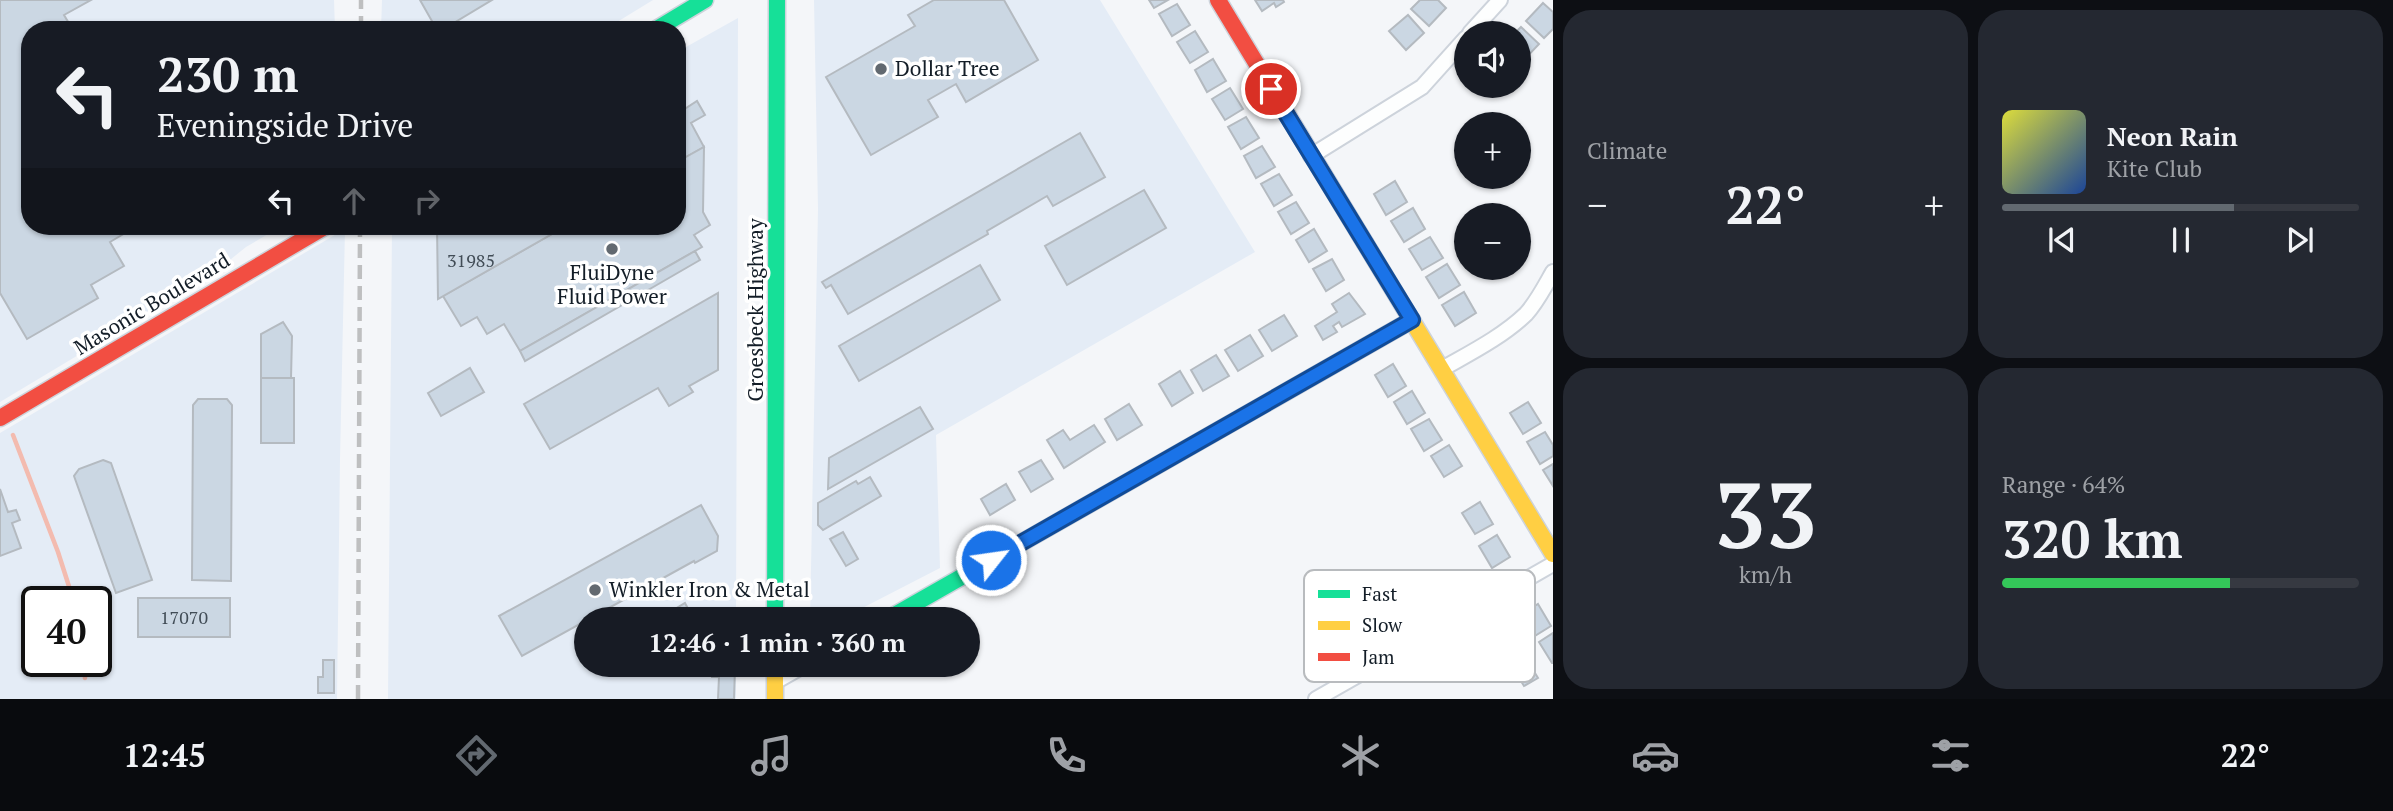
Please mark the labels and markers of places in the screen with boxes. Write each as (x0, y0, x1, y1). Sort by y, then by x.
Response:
place label: Dollar Tree (895, 54, 999, 82)
pin (1241, 59, 1301, 119)
marker: Dollar Tree (873, 61, 889, 77)
marker: FluiDyne Fluid Power (604, 241, 620, 257)
place label: FluiDyne Fluid Power (557, 258, 667, 310)
place label: Winkler Iron & Metal (609, 575, 810, 603)
marker: Winkler Iron & Metal (587, 582, 603, 598)

